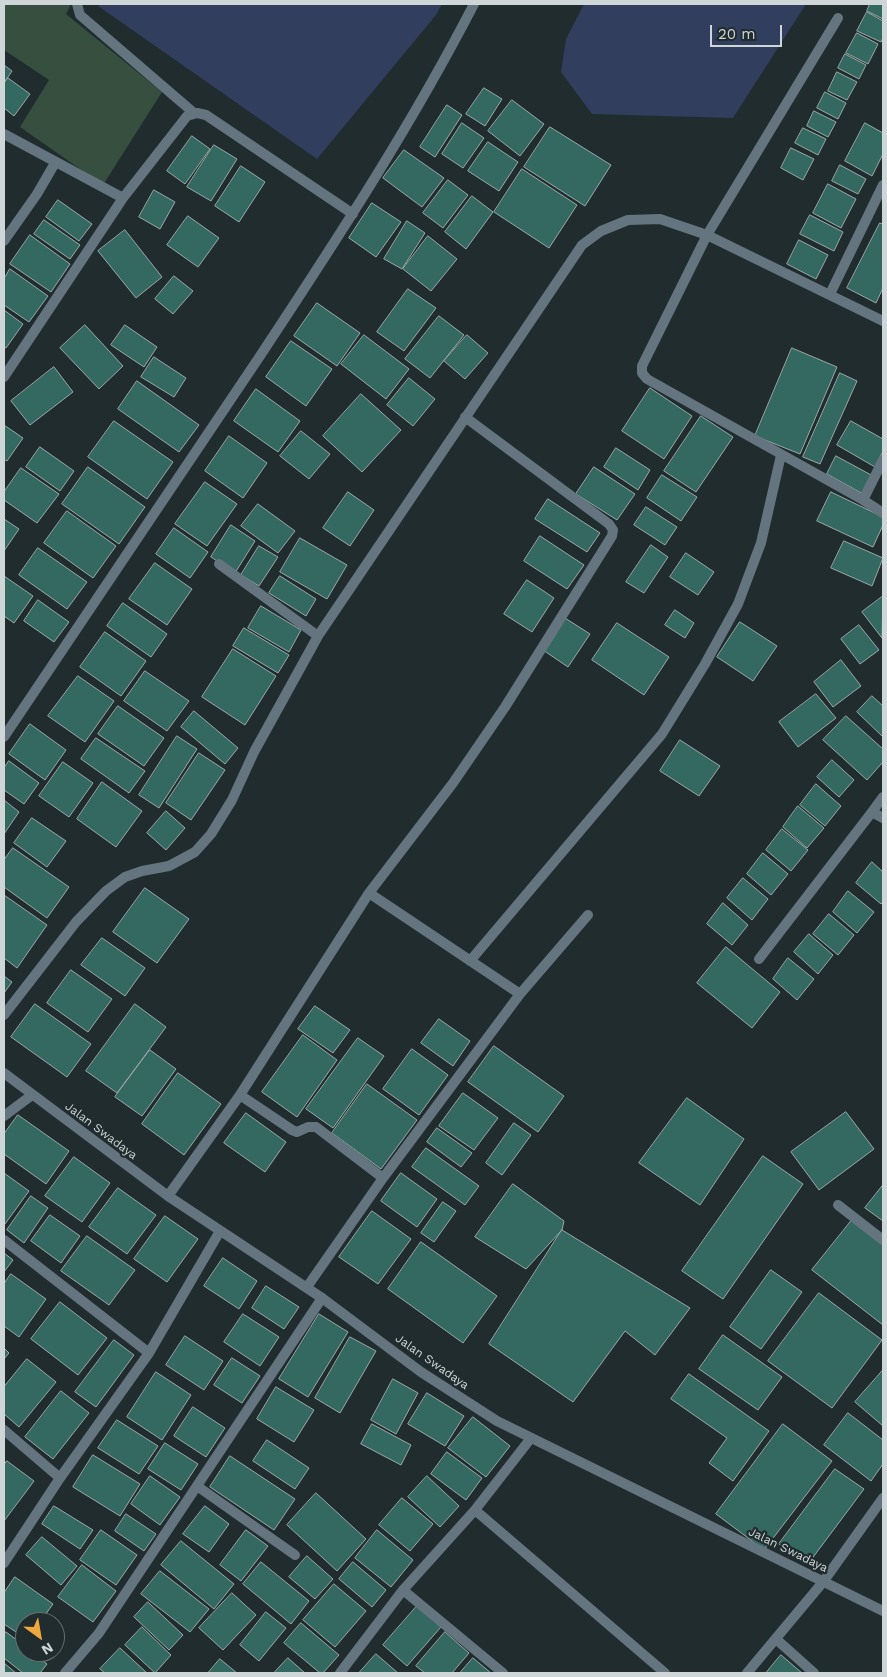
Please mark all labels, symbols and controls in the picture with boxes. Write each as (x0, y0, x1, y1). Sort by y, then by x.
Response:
scale bar (712, 15, 784, 47)
text: 20 m (718, 25, 756, 43)
street label: Jalan Swadaya (62, 1099, 140, 1163)
street label: Jalan Swadaya (392, 1331, 472, 1393)
street label: Jalan Swadaya (746, 1525, 830, 1575)
north arrow (15, 1612, 65, 1662)
text: N (39, 1639, 56, 1658)

